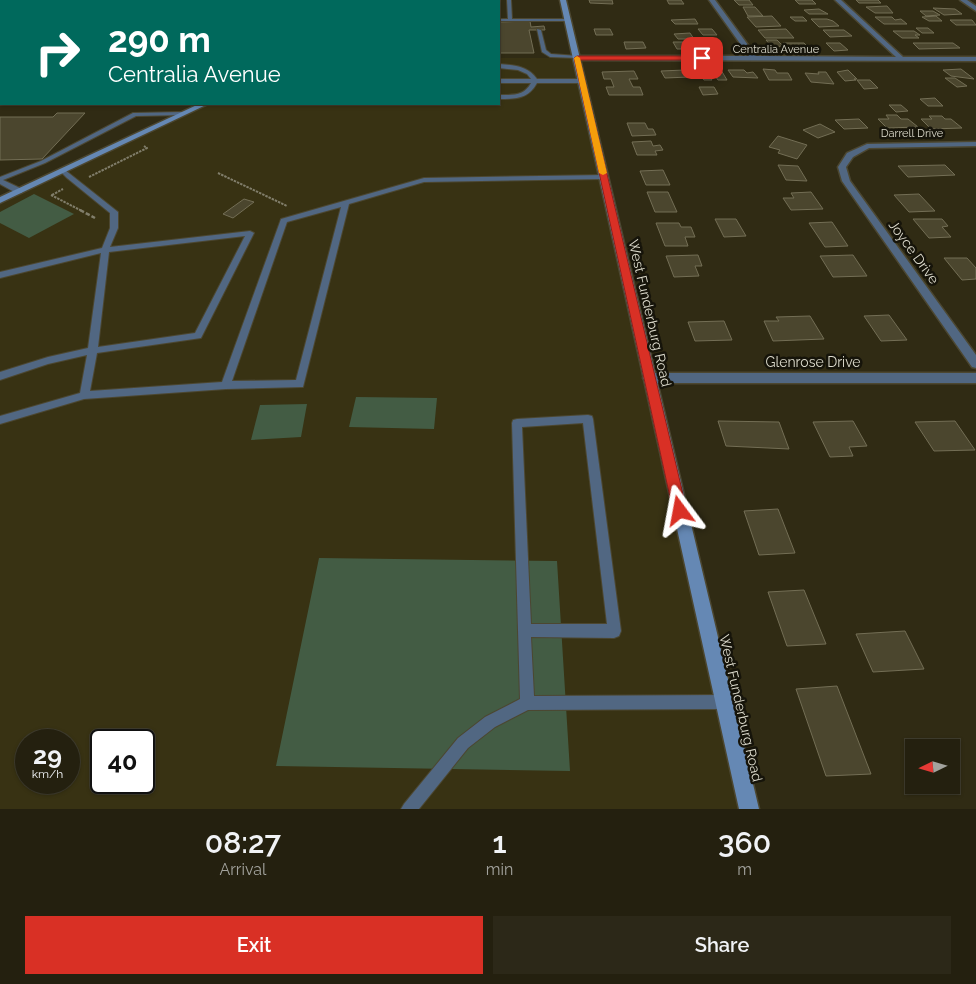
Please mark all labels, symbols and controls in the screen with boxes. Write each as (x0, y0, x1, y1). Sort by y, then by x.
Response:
text: 290 m (108, 19, 211, 60)
icon: right (25, 20, 90, 85)
pin (681, 37, 723, 79)
street label: Centralia Avenue (733, 43, 820, 56)
icon: arrive (688, 44, 716, 72)
text: Centralia Avenue (108, 61, 281, 87)
street label: Darrell Drive (881, 127, 944, 140)
street label: Joyce Drive (886, 217, 942, 287)
street label: West Funderburg Road (625, 238, 675, 388)
street label: Glenrose Drive (765, 354, 861, 370)
position arrow (653, 484, 705, 536)
street label: West Funderburg Road (716, 633, 766, 783)
speed limit sign: 40 (90, 729, 155, 794)
north arrow (905, 739, 960, 794)
map controls (905, 739, 960, 794)
text: 29 (33, 740, 62, 770)
text: km/h (32, 767, 63, 781)
text: 08:27 (205, 825, 281, 860)
text: 1 (492, 825, 507, 860)
text: 360 (718, 825, 771, 860)
text: Arrival (219, 860, 266, 879)
text: min (486, 860, 513, 879)
text: m (737, 860, 752, 879)
button: Exit (25, 916, 483, 974)
button: Share (493, 916, 951, 974)

